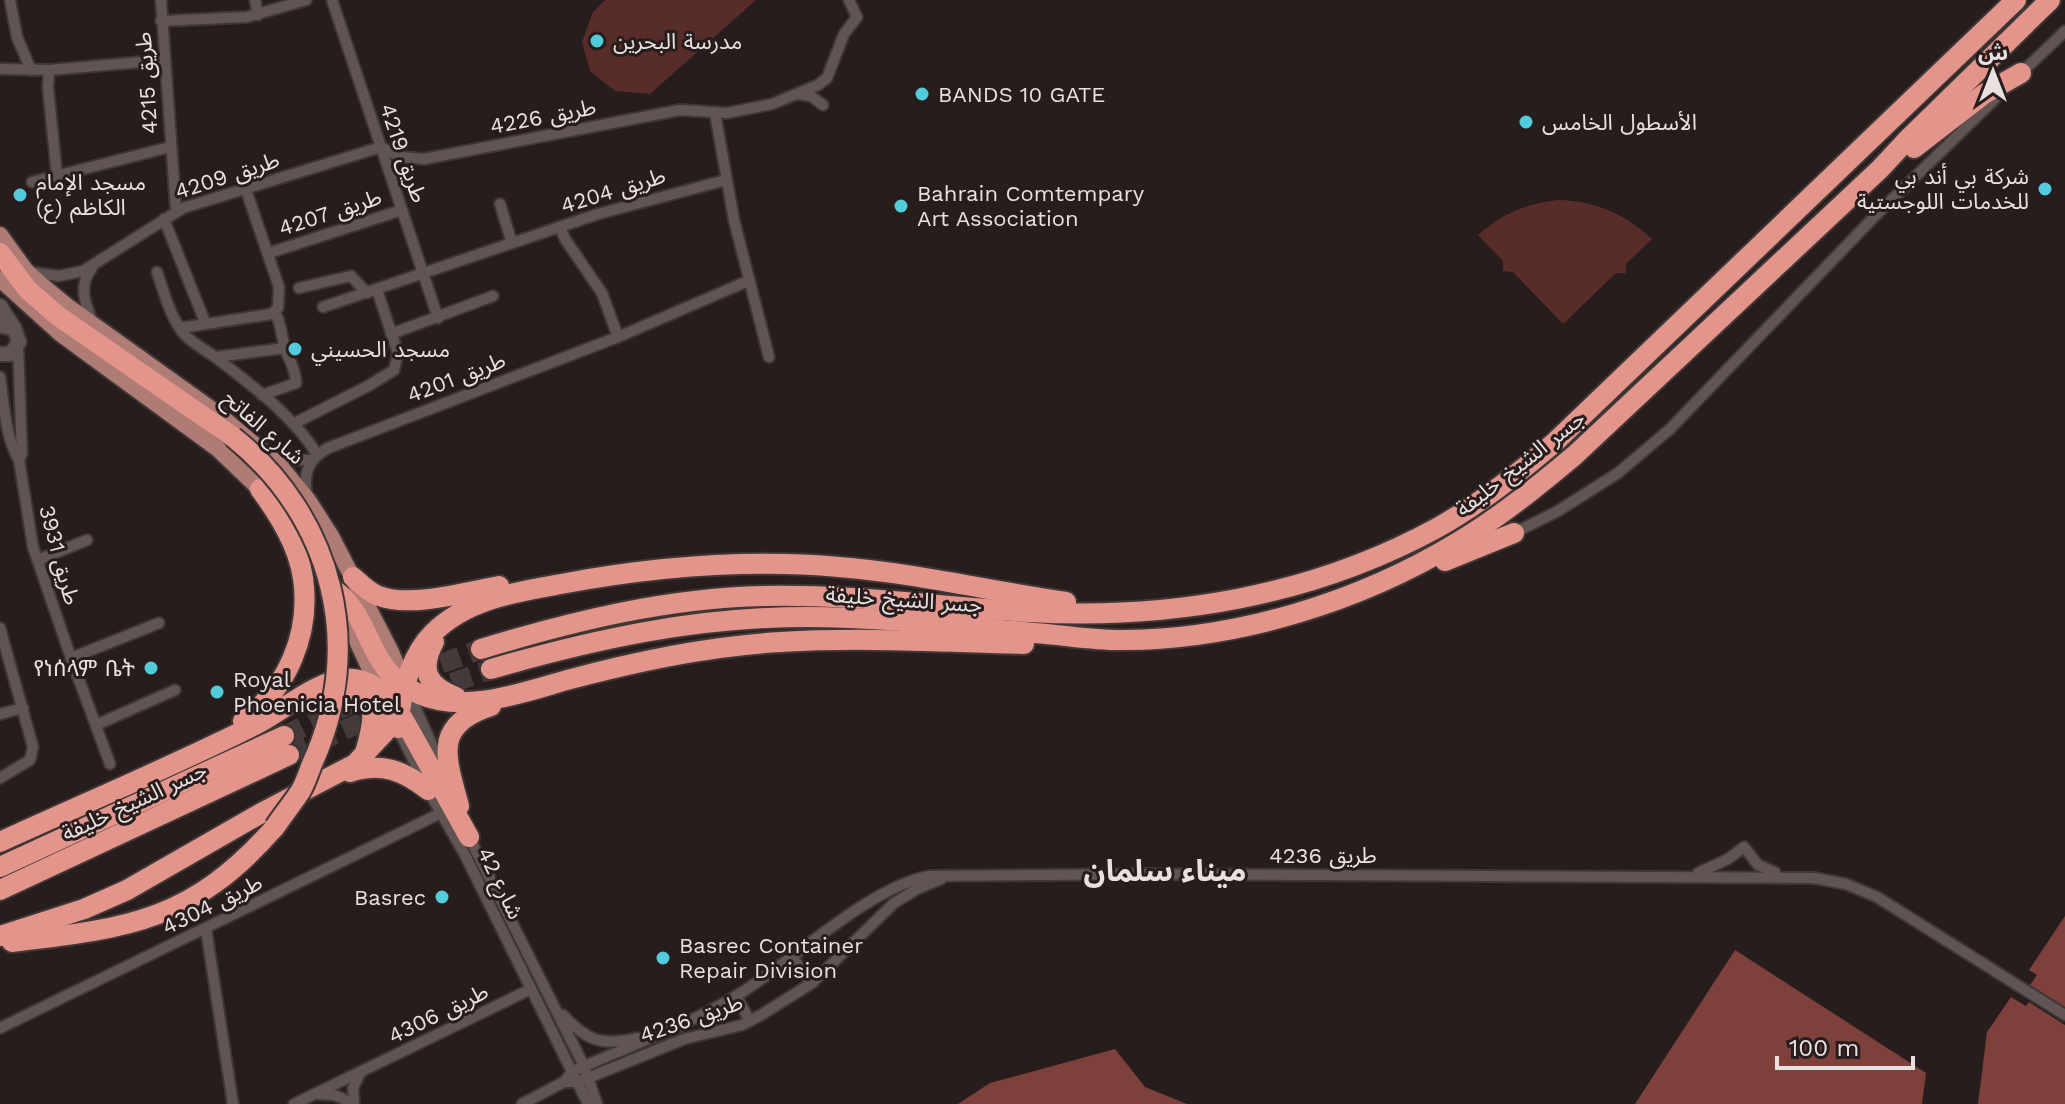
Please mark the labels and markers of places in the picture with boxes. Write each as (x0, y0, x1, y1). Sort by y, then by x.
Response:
place label: مدرسة البحرين (613, 29, 742, 55)
marker: مدرسة البحرين (588, 32, 606, 50)
place label: BANDS 10 GATE (938, 82, 1105, 107)
marker: BANDS 10 GATE (913, 85, 931, 103)
place label: الأسطول الخامس (1542, 110, 1697, 135)
marker: الأسطول الخامس (1517, 113, 1535, 131)
place label: شركة بي أند بي للخدمات اللوجستية (1857, 163, 2029, 214)
place label: مسجد الإمام الكاظم (ع) (36, 170, 146, 224)
marker: شركة بي أند بي للخدمات اللوجستية (2036, 180, 2054, 198)
place label: Bahrain Comtempary Art Association (917, 181, 1145, 231)
marker: مسجد الإمام الكاظم (ع) (11, 186, 29, 204)
marker: Bahrain Comtempary Art Association (892, 197, 910, 215)
place label: مسجد الحسيني (311, 337, 450, 366)
marker: مسجد الحسيني (286, 340, 304, 358)
place label: የነሰላም ቤት (34, 656, 135, 681)
marker: የነሰላም ቤት (142, 659, 160, 677)
place label: Royal Phoenicia Hotel (233, 667, 401, 717)
marker: Royal Phoenicia Hotel (208, 683, 226, 701)
place label: Basrec (354, 885, 426, 910)
marker: Basrec (433, 888, 451, 906)
place label: Basrec Container Repair Division (679, 933, 863, 983)
marker: Basrec Container Repair Division (654, 949, 672, 967)

